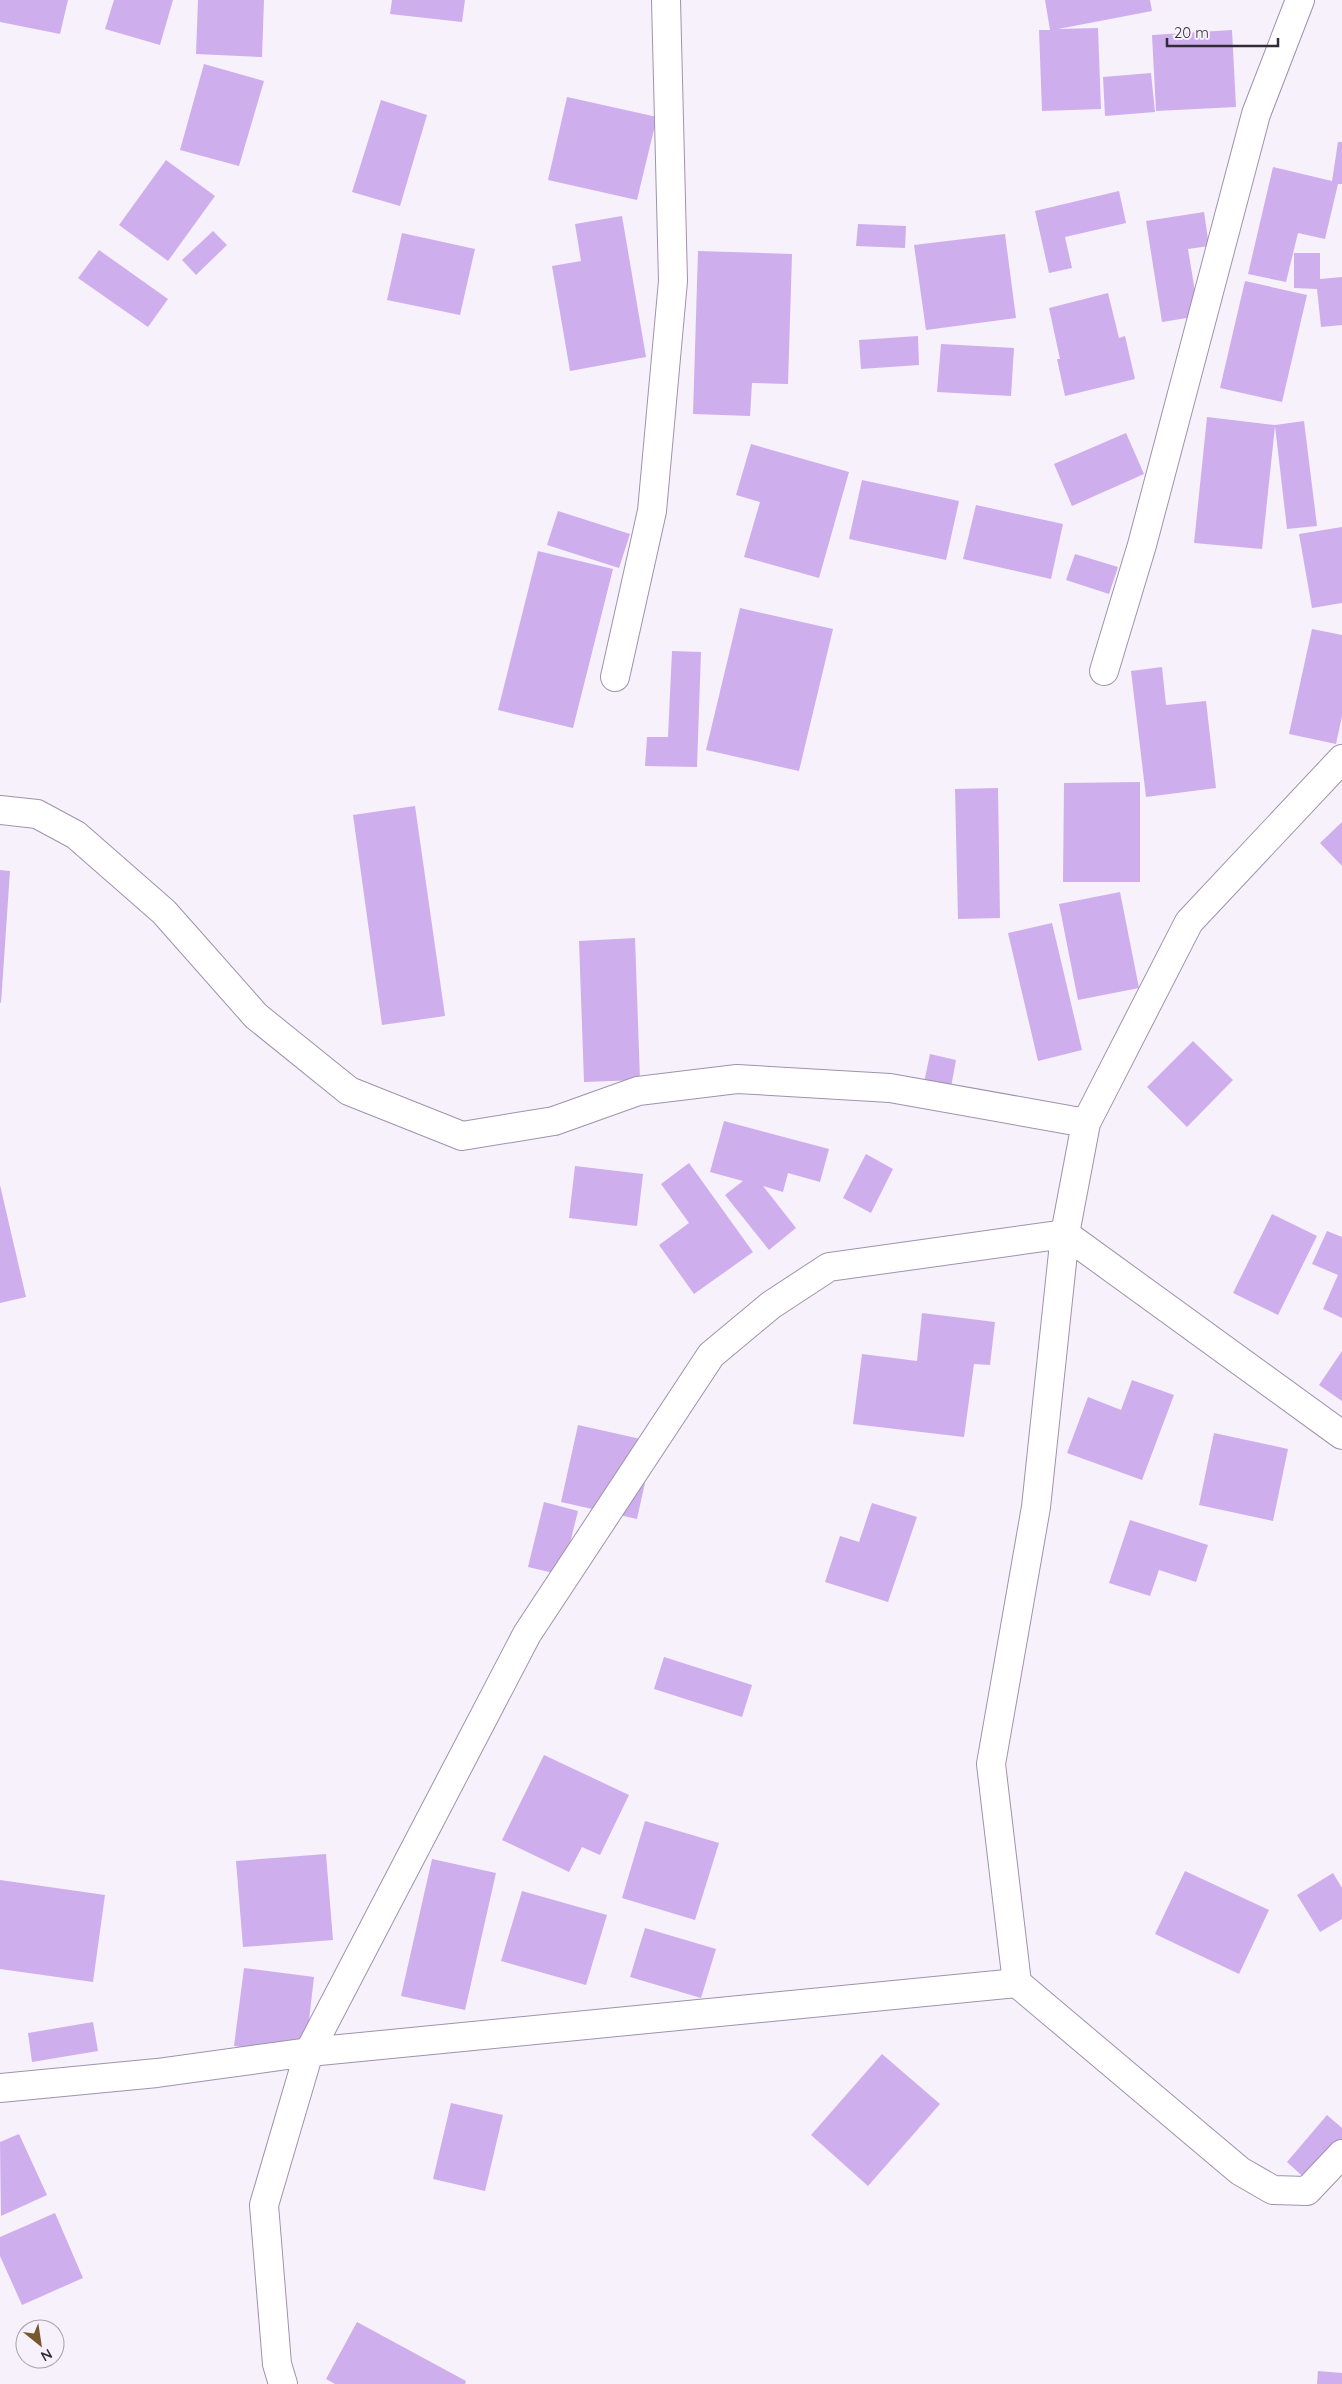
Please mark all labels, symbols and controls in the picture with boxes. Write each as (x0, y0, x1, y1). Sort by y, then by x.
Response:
scale bar (1167, 15, 1278, 47)
text: 20 m (1174, 23, 1209, 42)
north arrow (15, 2319, 65, 2369)
text: N (38, 2345, 55, 2366)

